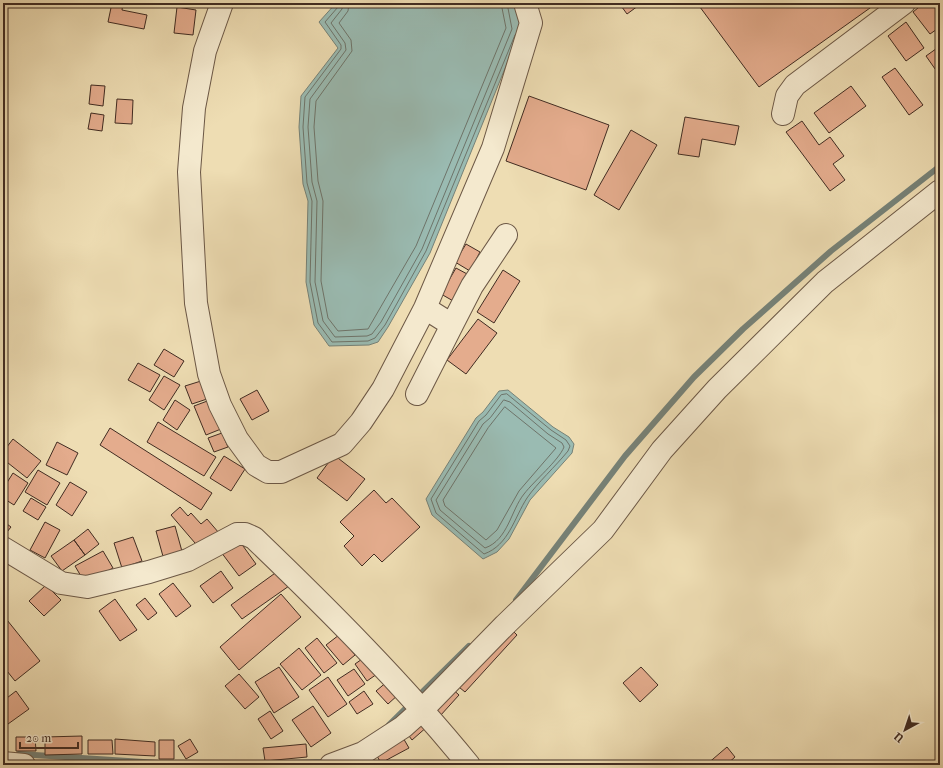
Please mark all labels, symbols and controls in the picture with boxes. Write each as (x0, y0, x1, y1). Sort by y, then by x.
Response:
north arrow (885, 710, 925, 750)
scale bar (20, 724, 78, 750)
text: U (891, 729, 907, 746)
text: 20 m (26, 731, 51, 745)

